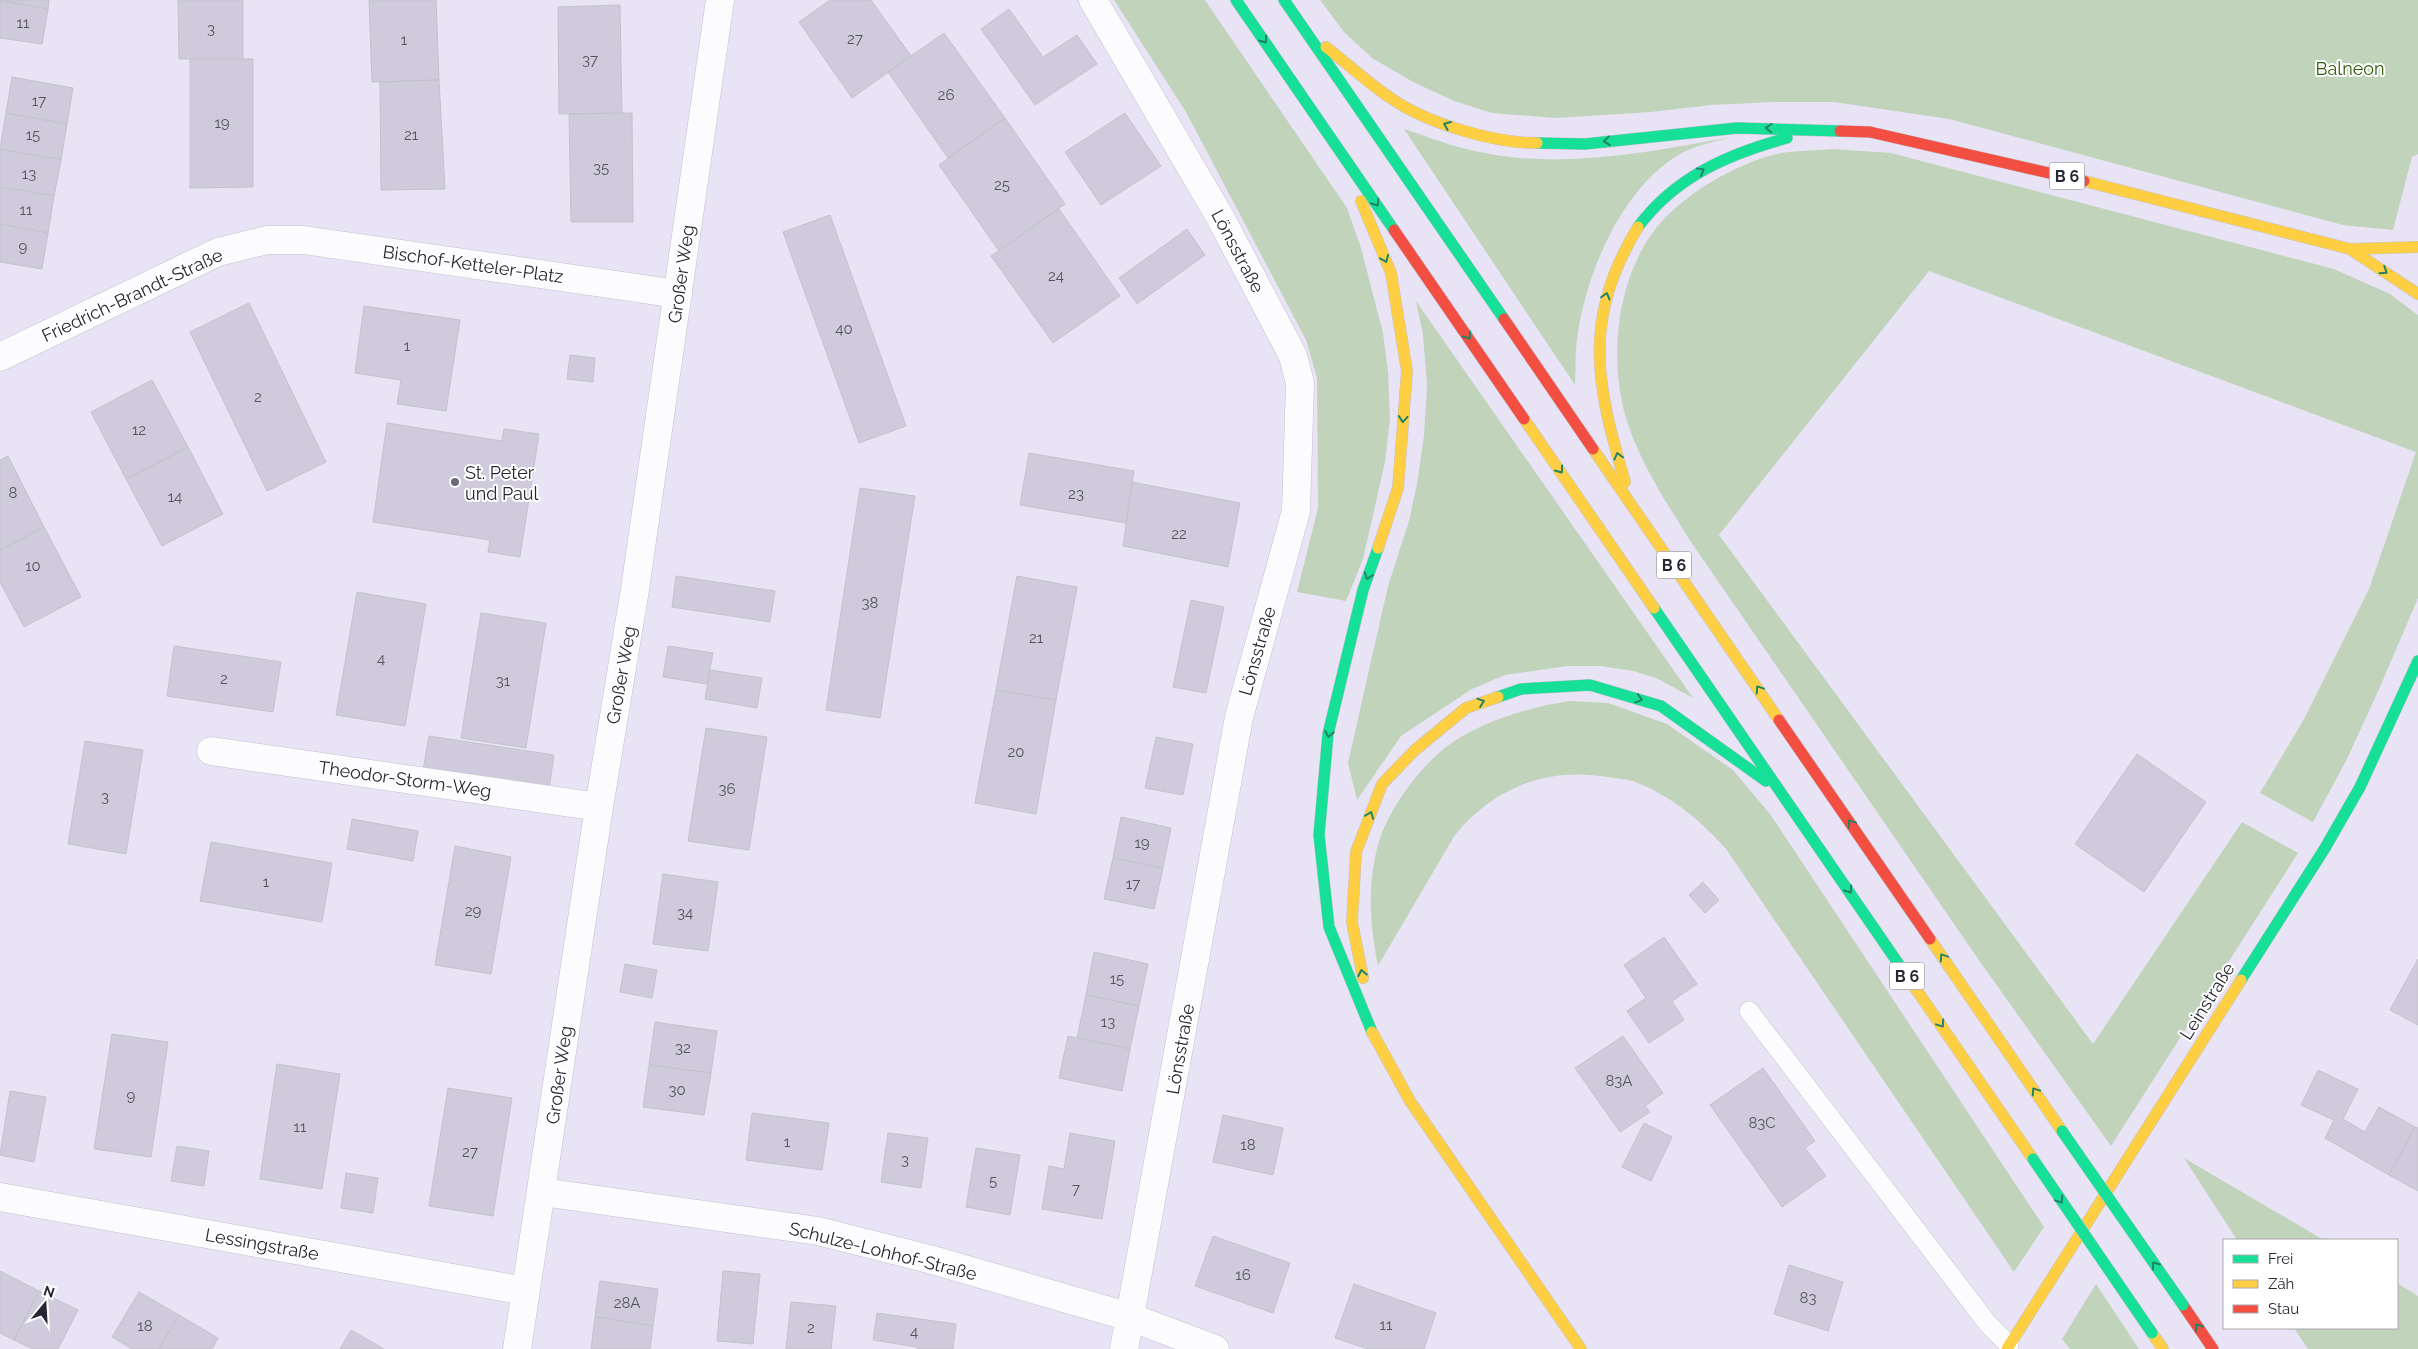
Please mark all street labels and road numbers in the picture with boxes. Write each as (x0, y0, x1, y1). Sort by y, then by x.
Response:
road number: B 6 (2050, 162, 2084, 190)
street label: Lönsstraße (1207, 206, 1269, 297)
street label: Großer Weg (664, 223, 698, 325)
street label: Bischof-Ketteler-Platz (381, 241, 565, 287)
street label: Friedrich-Brandt-Straße (38, 244, 226, 346)
road number: B 6 (1656, 552, 1692, 578)
street label: Lönsstraße (1234, 604, 1280, 698)
street label: Großer Weg (602, 624, 640, 726)
street label: Theodor-Storm-Weg (317, 756, 493, 802)
street label: Leinstraße (2175, 958, 2239, 1043)
road number: B 6 (1890, 962, 1924, 989)
street label: Lönsstraße (1162, 1002, 1198, 1096)
street label: Großer Weg (542, 1024, 576, 1126)
street label: Schulze-Lohhof-Straße (787, 1217, 979, 1285)
street label: Lessingstraße (204, 1224, 321, 1264)

